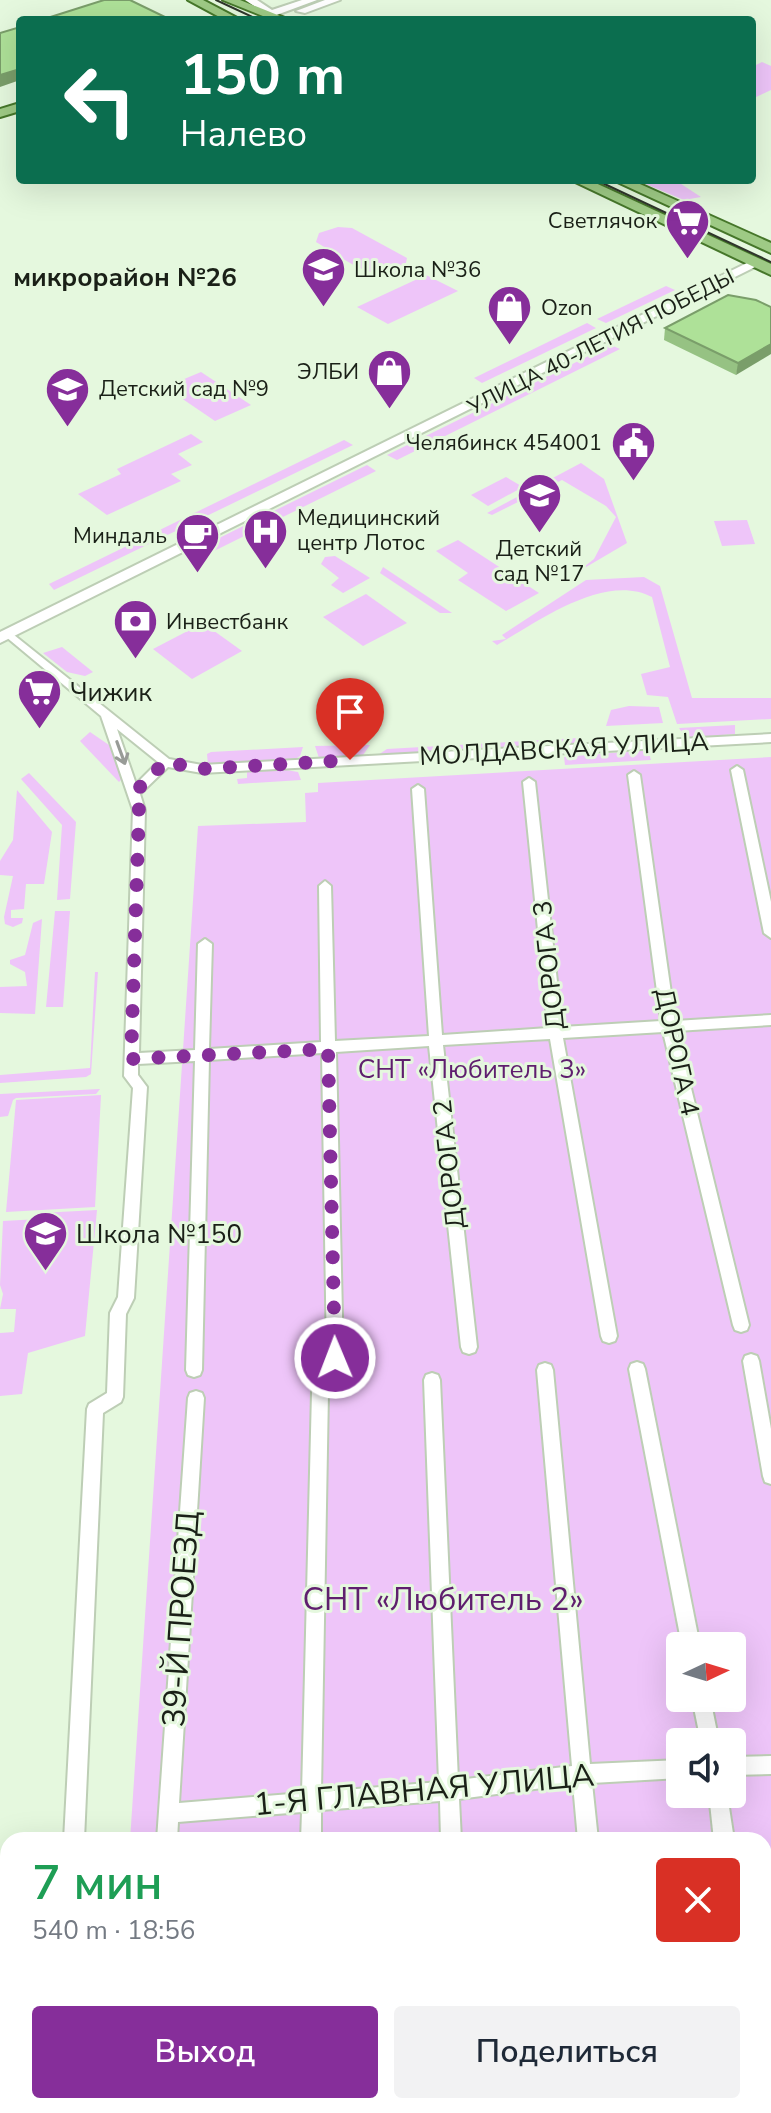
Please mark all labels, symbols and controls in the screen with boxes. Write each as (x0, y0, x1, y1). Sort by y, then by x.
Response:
text: 150 m (180, 37, 345, 114)
icon: left (48, 48, 152, 152)
text: Налево (180, 110, 307, 159)
supermarket icon: Светлячок (664, 197, 712, 260)
place label: Светлячок (548, 206, 657, 236)
school or university icon: Школа №36 (299, 246, 347, 309)
place label: Школа №36 (354, 255, 481, 285)
district label: микрорайон №26 (13, 260, 237, 295)
street label: УЛИЦА 40-ЛЕТИЯ ПОБЕДЫ (462, 262, 740, 423)
shop icon: Ozon (486, 284, 534, 347)
place label: Ozon (541, 293, 593, 323)
shop icon: ЭЛБИ (366, 348, 414, 411)
place label: ЭЛБИ (297, 357, 359, 387)
school or university icon: Детский сад №9 (44, 365, 92, 428)
place label: Детский сад №9 (99, 374, 269, 404)
public building icon: Челябинск 454001 (609, 419, 657, 482)
place label: Челябинск 454001 (406, 428, 602, 458)
school or university icon: Детский сад №17 (515, 472, 563, 535)
place label: Медицинский центр Лотос (297, 503, 440, 558)
hospital icon: Медицинский центр Лотос (242, 507, 290, 570)
cafe icon: Миндаль (174, 512, 222, 575)
place label: Миндаль (73, 521, 167, 551)
place label: Детский сад №17 (493, 534, 585, 589)
bank icon: Инвестбанк (111, 598, 159, 661)
place label: Инвестбанк (166, 607, 289, 637)
supermarket icon: Чижик (15, 668, 63, 731)
place label: Чижик (70, 675, 152, 710)
pin (316, 678, 384, 760)
icon: arrive (328, 690, 372, 734)
street label: МОЛДАВСКАЯ УЛИЦА (418, 724, 710, 774)
one-way arrow (114, 740, 129, 765)
street label: ДОРОГА 3 (525, 899, 573, 1031)
street label: ДОРОГА 4 (646, 985, 708, 1119)
park label: СНТ «Любитель 3» (358, 1052, 586, 1087)
street label: ДОРОГА 2 (425, 1098, 473, 1230)
school or university icon: Школа №150 (21, 1210, 69, 1273)
place label: Школа №150 (76, 1217, 242, 1252)
position arrow (293, 1316, 377, 1400)
street label: 39-Й ПРОЕЗД (152, 1509, 210, 1729)
park label: СНТ «Любитель 2» (302, 1578, 584, 1621)
north arrow (666, 1632, 746, 1712)
map controls (666, 1632, 746, 1808)
button: sound (666, 1728, 746, 1808)
street label: 1-Я ГЛАВНАЯ УЛИЦА (252, 1754, 596, 1826)
text: 7 мин (32, 1850, 163, 1916)
button: close (656, 1858, 740, 1942)
text: 540 m · 18:56 (32, 1913, 195, 1948)
button: Выход (32, 2006, 378, 2098)
button: Поделиться (394, 2006, 740, 2098)

